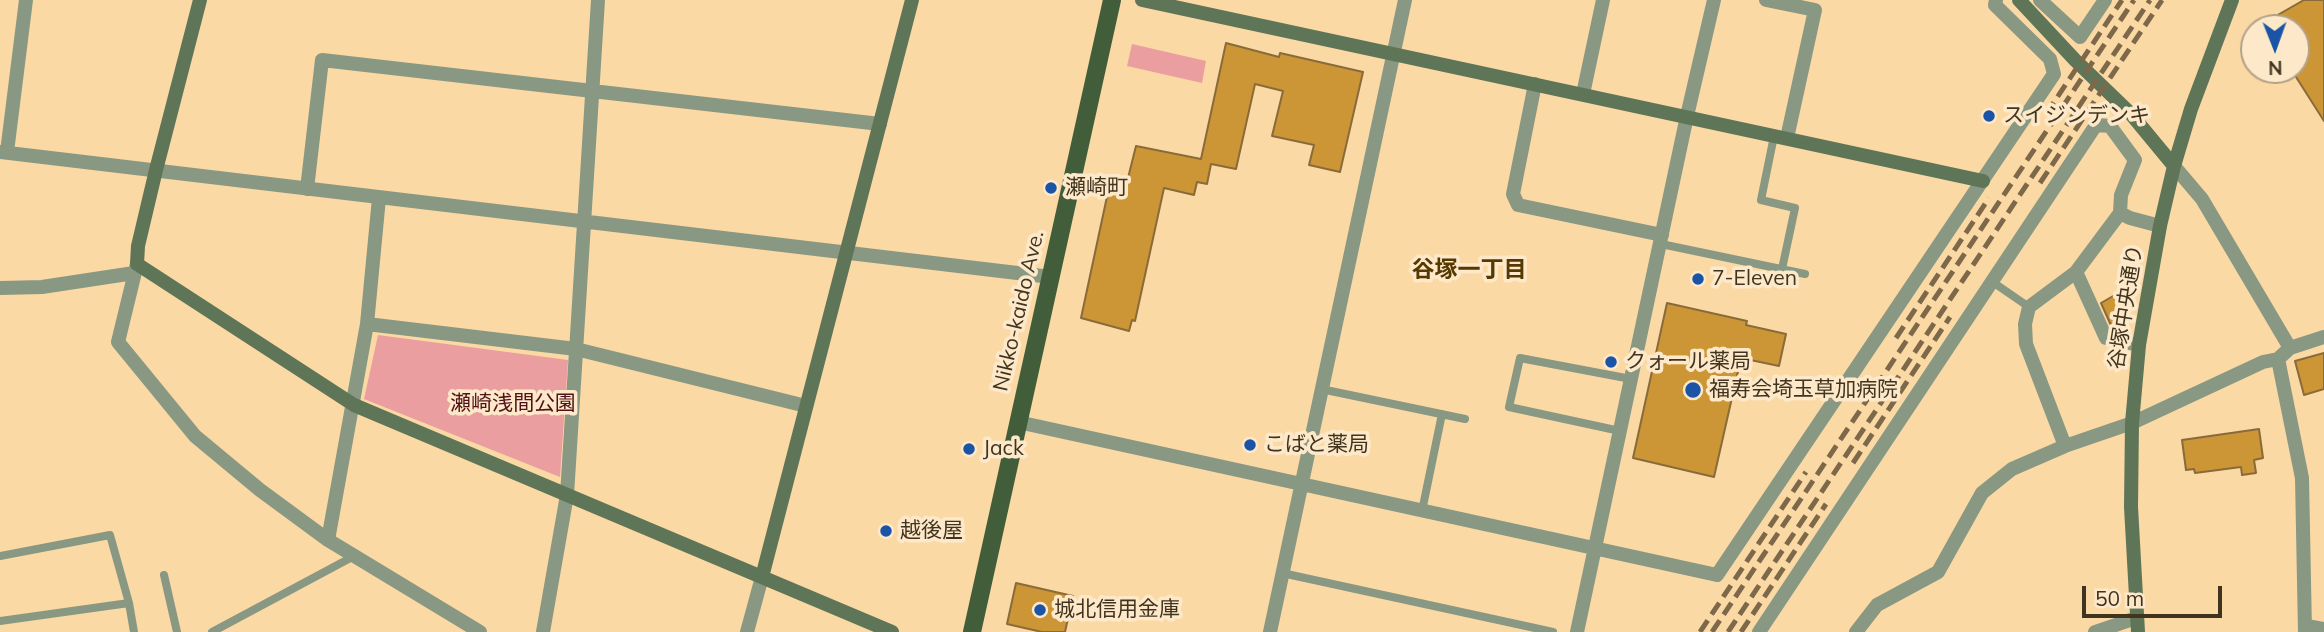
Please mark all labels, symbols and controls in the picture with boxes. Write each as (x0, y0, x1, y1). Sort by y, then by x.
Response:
north arrow (2240, 14, 2310, 84)
text: N (2268, 56, 2283, 80)
place label: スイジンデンキ (2003, 103, 2150, 129)
marker: スイジンデンキ (1981, 108, 1997, 124)
place label: 瀬崎町 (1065, 175, 1128, 201)
marker: 瀬崎町 (1043, 180, 1059, 196)
street label: Nikko-kaido Ave. (988, 228, 1050, 394)
street label: 谷塚中央通り (2104, 243, 2148, 371)
district label: 谷塚一丁目 (1412, 256, 1526, 284)
place label: 7-Eleven (1712, 266, 1797, 292)
marker: 7-Eleven (1690, 271, 1706, 287)
place label: クォール薬局 (1625, 349, 1751, 375)
marker: クォール薬局 (1603, 354, 1619, 370)
place label: 福寿会埼玉草加病院 (1709, 377, 1898, 403)
marker: 福寿会埼玉草加病院 (1683, 380, 1703, 400)
park label: 瀬崎浅間公園 (450, 391, 576, 417)
place label: こばと薬局 (1264, 432, 1369, 458)
place label: Jack (983, 436, 1024, 462)
marker: こばと薬局 (1242, 437, 1258, 453)
marker: Jack (961, 441, 977, 457)
place label: 越後屋 (900, 518, 963, 544)
marker: 越後屋 (878, 523, 894, 539)
scale bar (2086, 572, 2226, 616)
text: 50 m (2095, 585, 2144, 611)
place label: 城北信用金庫 (1054, 597, 1180, 623)
marker: 城北信用金庫 (1032, 602, 1048, 618)

